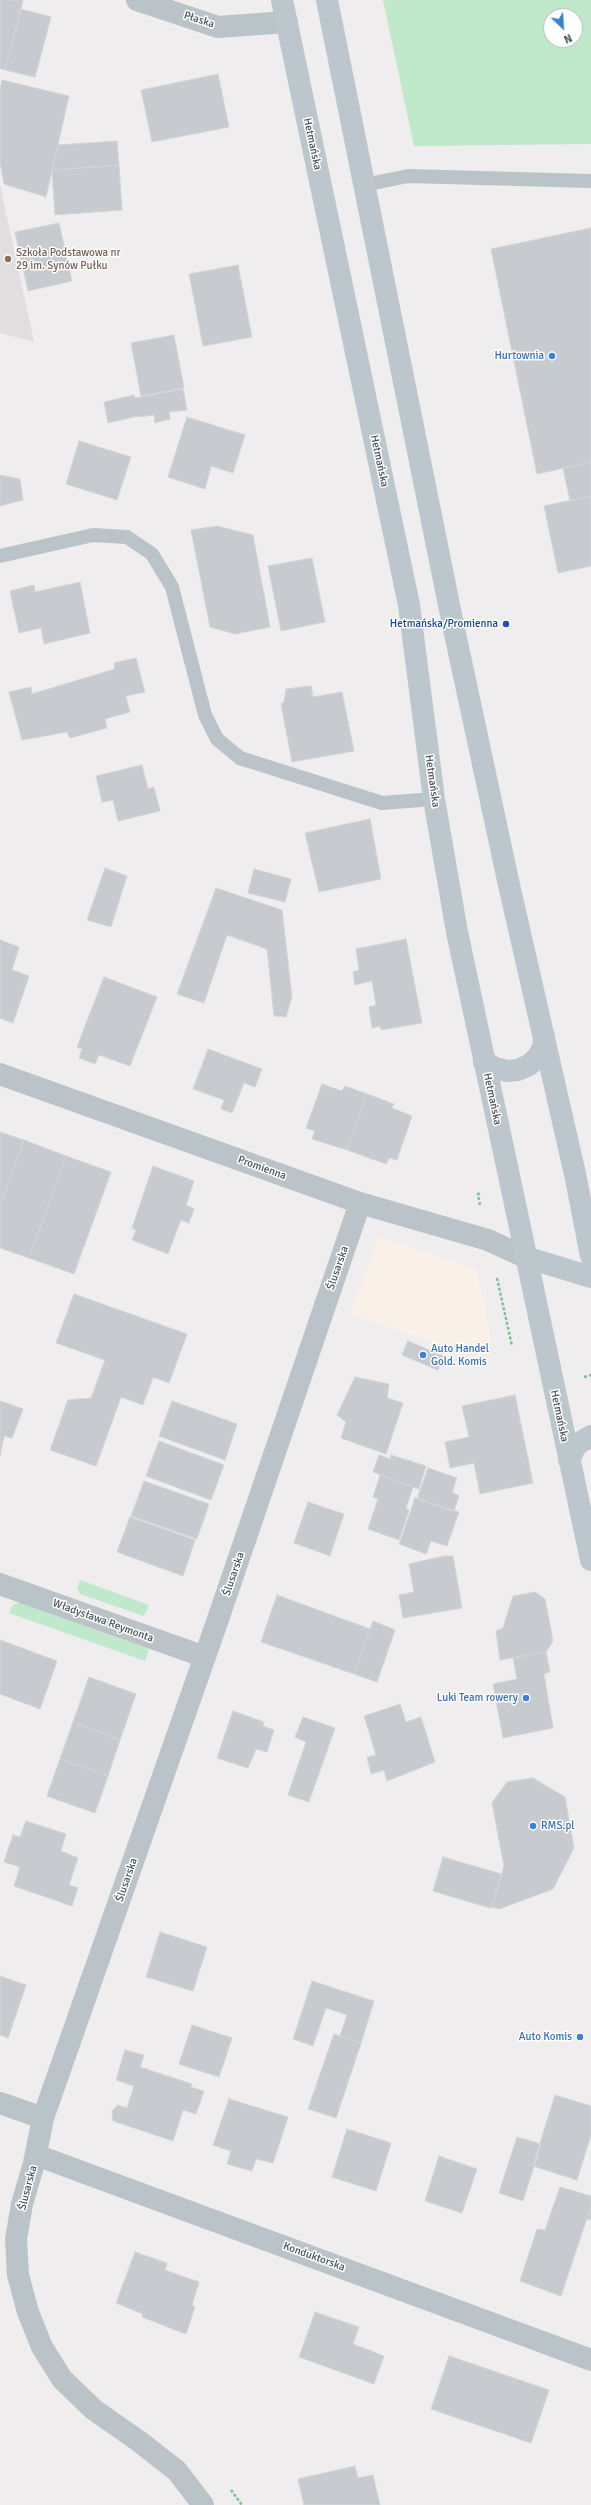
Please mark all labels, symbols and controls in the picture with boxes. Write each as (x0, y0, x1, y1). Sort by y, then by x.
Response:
north arrow (543, 8, 583, 48)
street label: Płaska (182, 9, 216, 31)
text: N (562, 31, 574, 46)
street label: Hetmańska (300, 117, 324, 171)
place label: Szkoła Podstawowa nr 29 im. Synów Pułku (16, 246, 121, 272)
marker: Szkoła Podstawowa nr 29 im. Synów Pułku (3, 254, 13, 264)
place label: Hurtownia (494, 349, 544, 363)
marker: Hurtownia (547, 351, 557, 361)
street label: Hetmańska (367, 434, 391, 488)
place label: Hetmańska/Promienna (390, 617, 498, 631)
marker: Hetmańska/Promienna (501, 619, 511, 629)
street label: Hetmańska (422, 754, 442, 808)
street label: Hetmańska (480, 1072, 504, 1126)
street label: Promienna (236, 1153, 288, 1183)
street label: Ślusarska (324, 1244, 352, 1292)
place label: Auto Handel Gold. Komis (431, 1342, 489, 1368)
marker: Auto Handel Gold. Komis (418, 1350, 428, 1360)
street label: Hetmańska (547, 1389, 571, 1443)
street label: Ślusarska (220, 1550, 248, 1598)
street label: Władysława Reymonta (51, 1597, 155, 1645)
place label: Luki Team rowery (437, 1691, 518, 1705)
marker: Luki Team rowery (521, 1693, 531, 1703)
place label: RMS.pl (541, 1819, 575, 1833)
marker: RMS.pl (528, 1821, 538, 1831)
street label: Ślusarska (113, 1856, 141, 1904)
place label: Auto Komis (519, 2030, 572, 2044)
marker: Auto Komis (575, 2032, 585, 2042)
street label: Ślusarska (16, 2164, 40, 2212)
street label: Konduktorska (281, 2240, 347, 2274)

